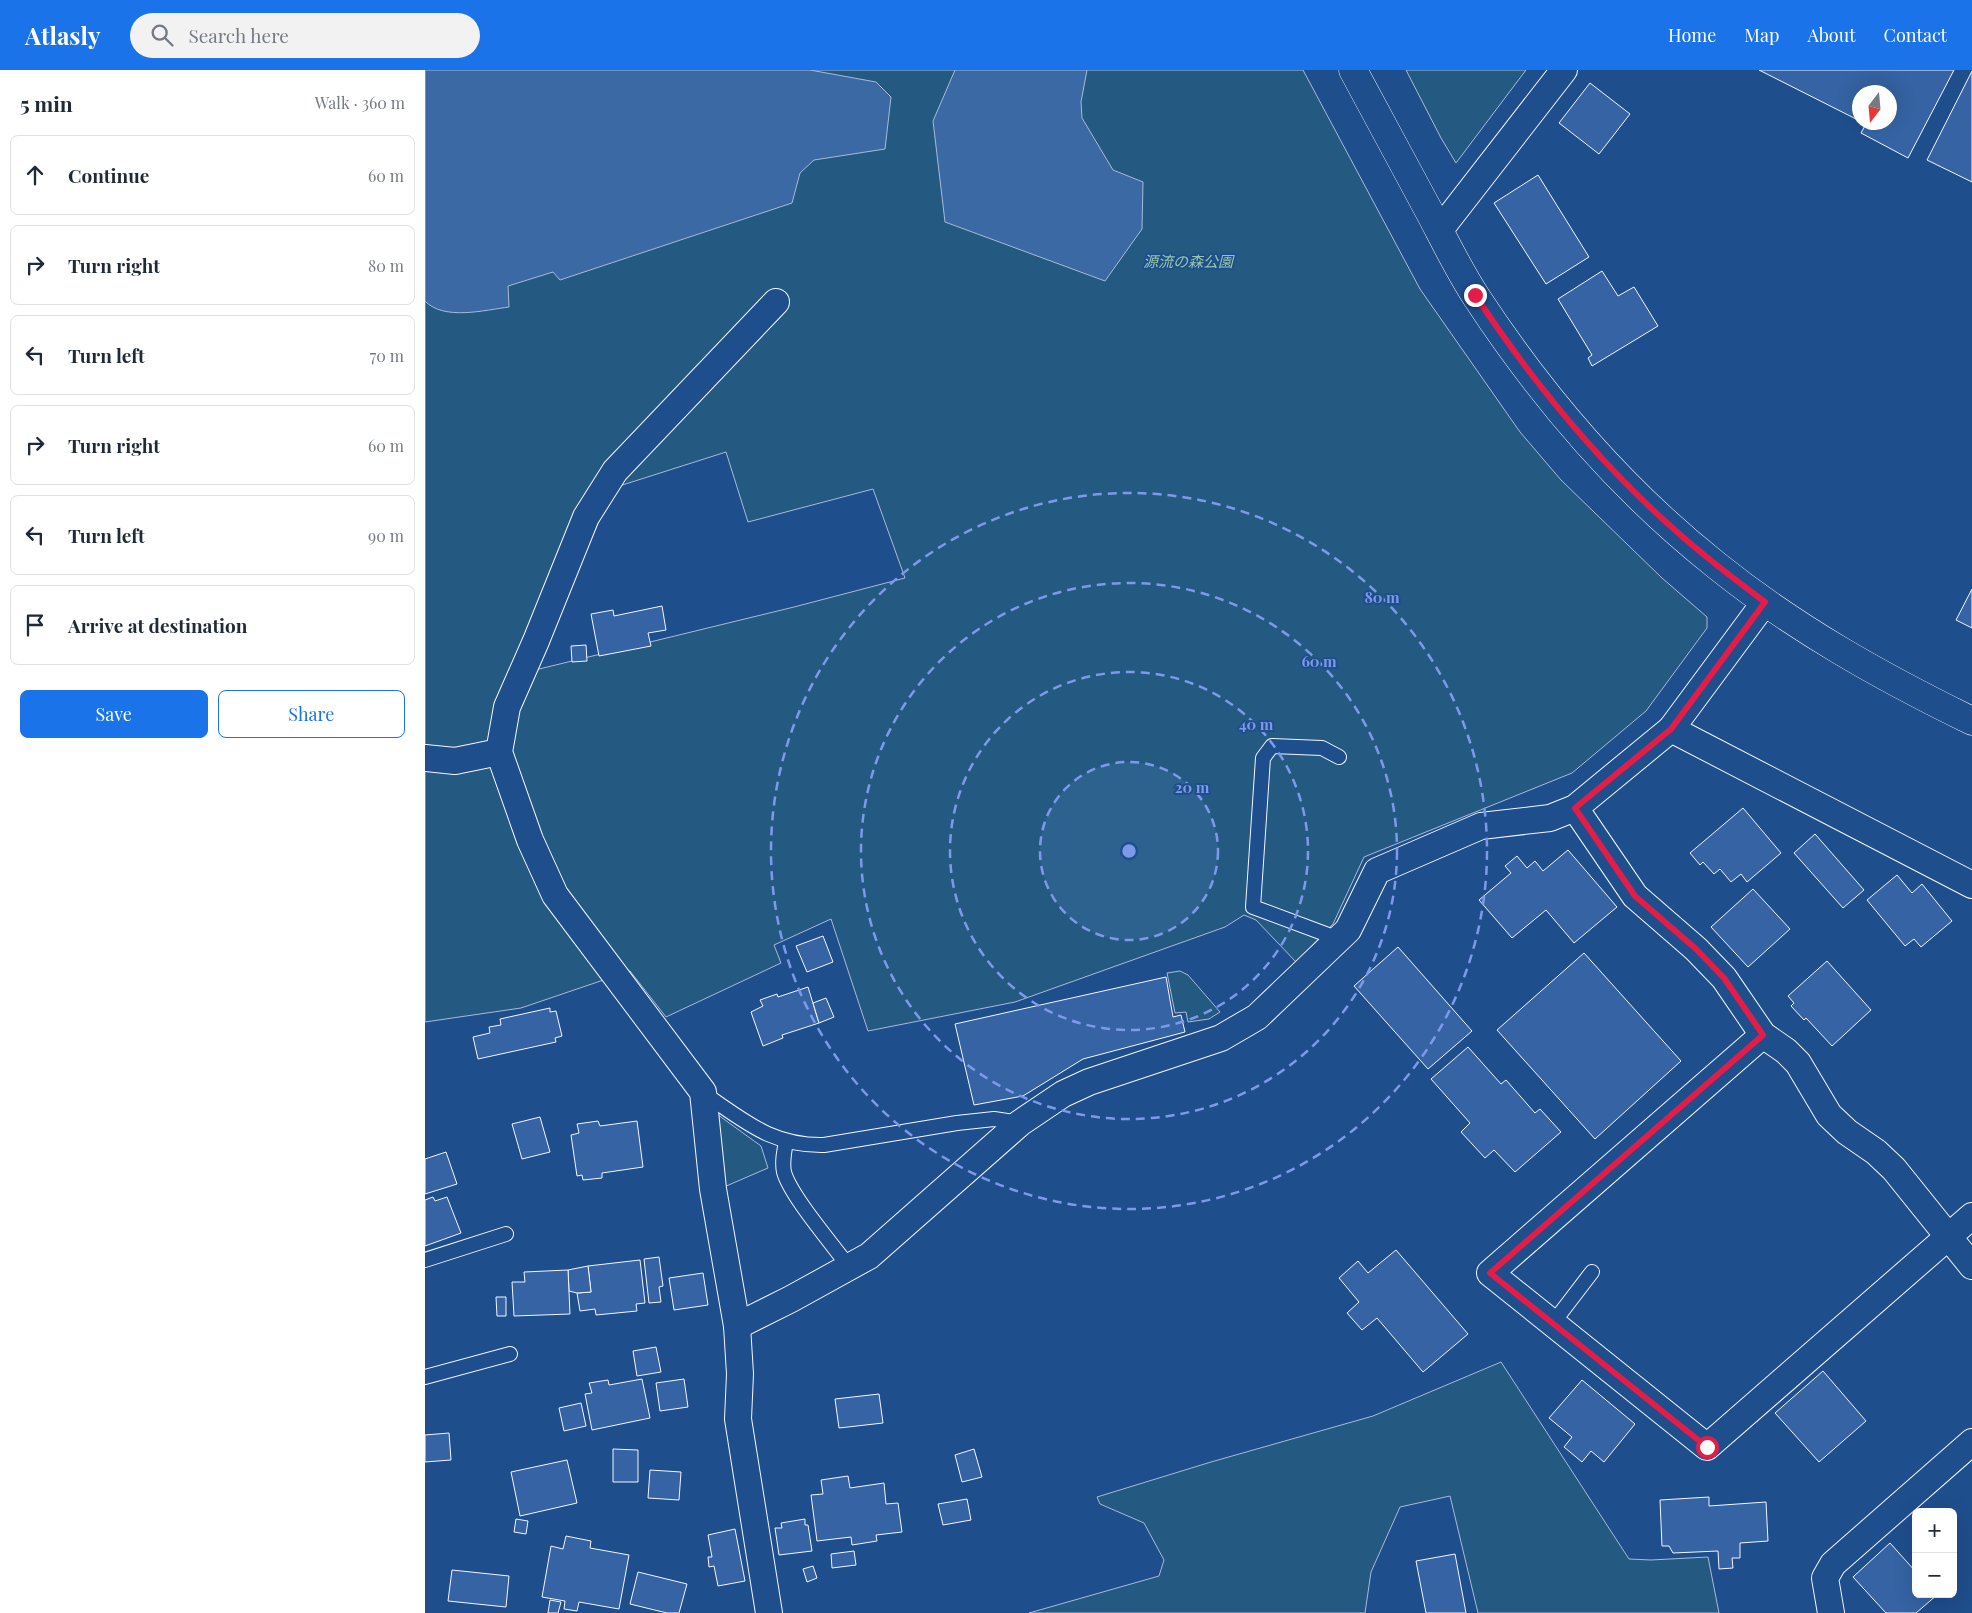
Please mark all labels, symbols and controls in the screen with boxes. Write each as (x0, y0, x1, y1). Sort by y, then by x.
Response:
search box (130, 13, 480, 58)
text: Atlasly (25, 19, 100, 51)
icon: search (148, 21, 176, 49)
text: Search here (188, 22, 289, 48)
text: Home (1668, 23, 1716, 47)
text: Map (1744, 23, 1779, 47)
text: About (1807, 23, 1856, 47)
text: Contact (1884, 23, 1947, 47)
north arrow (1852, 85, 1897, 130)
text: 5 min (20, 89, 73, 117)
text: Walk · 360 m (315, 92, 405, 113)
icon: ahead (21, 161, 49, 189)
text: Continue (68, 162, 149, 188)
text: 60 m (368, 165, 404, 186)
icon: right (21, 251, 49, 279)
park label: 源流の森公園 (1143, 251, 1235, 271)
text: Turn right (68, 252, 160, 278)
text: 80 m (368, 255, 404, 276)
route end (1464, 284, 1487, 307)
icon: left (21, 341, 49, 369)
text: Turn left (68, 342, 145, 368)
text: 70 m (370, 345, 404, 366)
icon: right (21, 431, 49, 459)
text: Turn right (68, 432, 160, 458)
text: 60 m (368, 435, 404, 456)
icon: left (21, 521, 49, 549)
text: Turn left (68, 522, 145, 548)
text: 90 m (368, 525, 404, 546)
text: 80 m (1364, 587, 1400, 607)
icon: arrive (21, 611, 49, 639)
text: Arrive at destination (68, 612, 248, 638)
text: 60 m (1301, 651, 1337, 671)
button: Save (20, 690, 208, 738)
button: Share (218, 690, 405, 738)
text: 40 m (1239, 714, 1274, 734)
text: 20 m (1175, 777, 1210, 797)
centre of rings (1120, 842, 1138, 860)
route start (1696, 1436, 1719, 1459)
map controls (1912, 1508, 1957, 1598)
button: + (1912, 1508, 1957, 1553)
button: − (1912, 1553, 1957, 1598)

